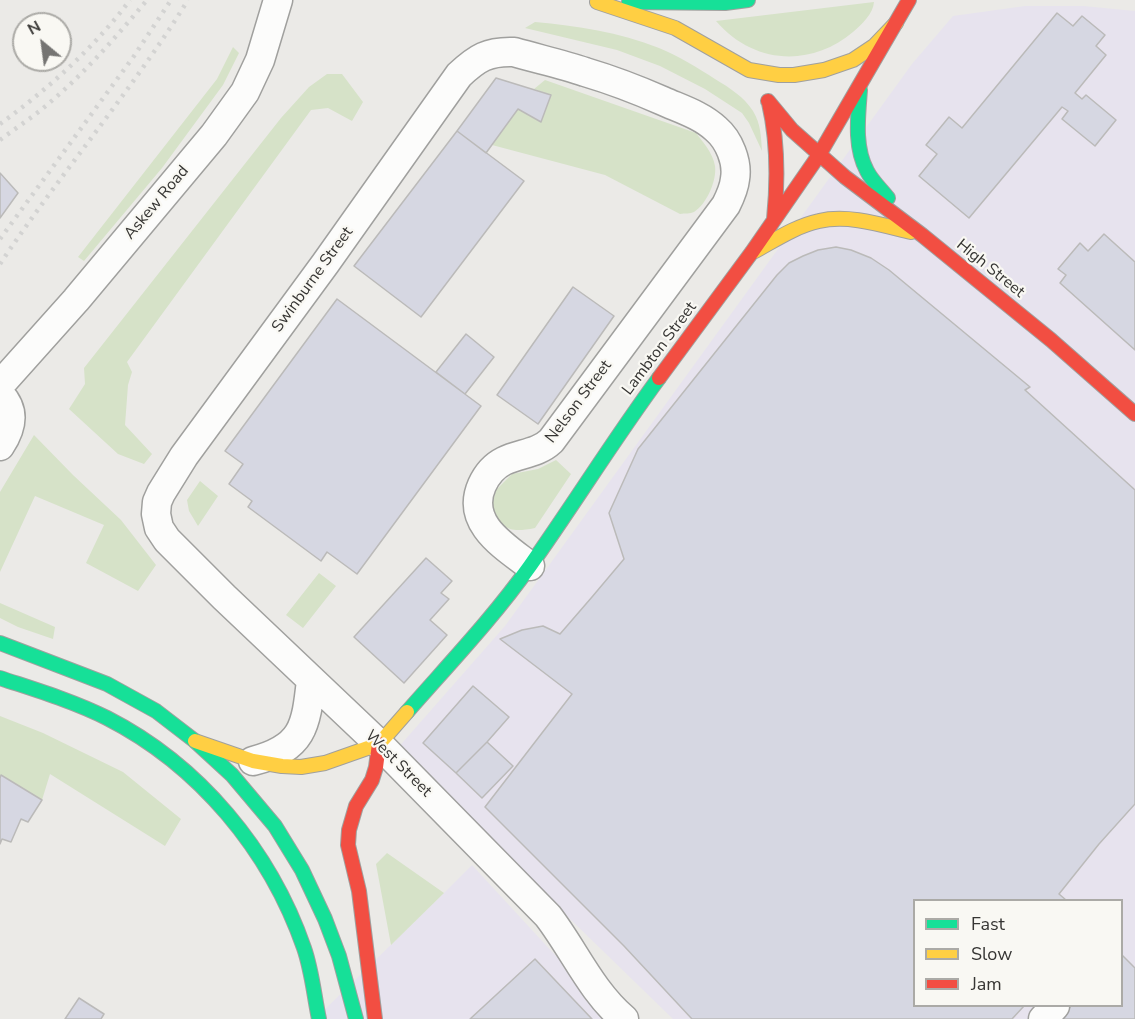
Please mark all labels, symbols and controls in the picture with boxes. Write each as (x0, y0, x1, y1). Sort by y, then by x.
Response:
north arrow (12, 12, 72, 72)
text: N (24, 15, 45, 41)
street label: Askew Road (121, 162, 193, 244)
street label: Swinburne Street (268, 224, 358, 336)
street label: High Street (952, 236, 1028, 302)
street label: Lambton Street (619, 299, 701, 399)
street label: Nelson Street (542, 357, 616, 447)
street label: West Street (361, 727, 435, 801)
legend (913, 899, 1123, 1007)
text: Fast (971, 912, 1005, 936)
text: Slow (971, 942, 1012, 966)
text: Jam (971, 972, 1002, 996)

